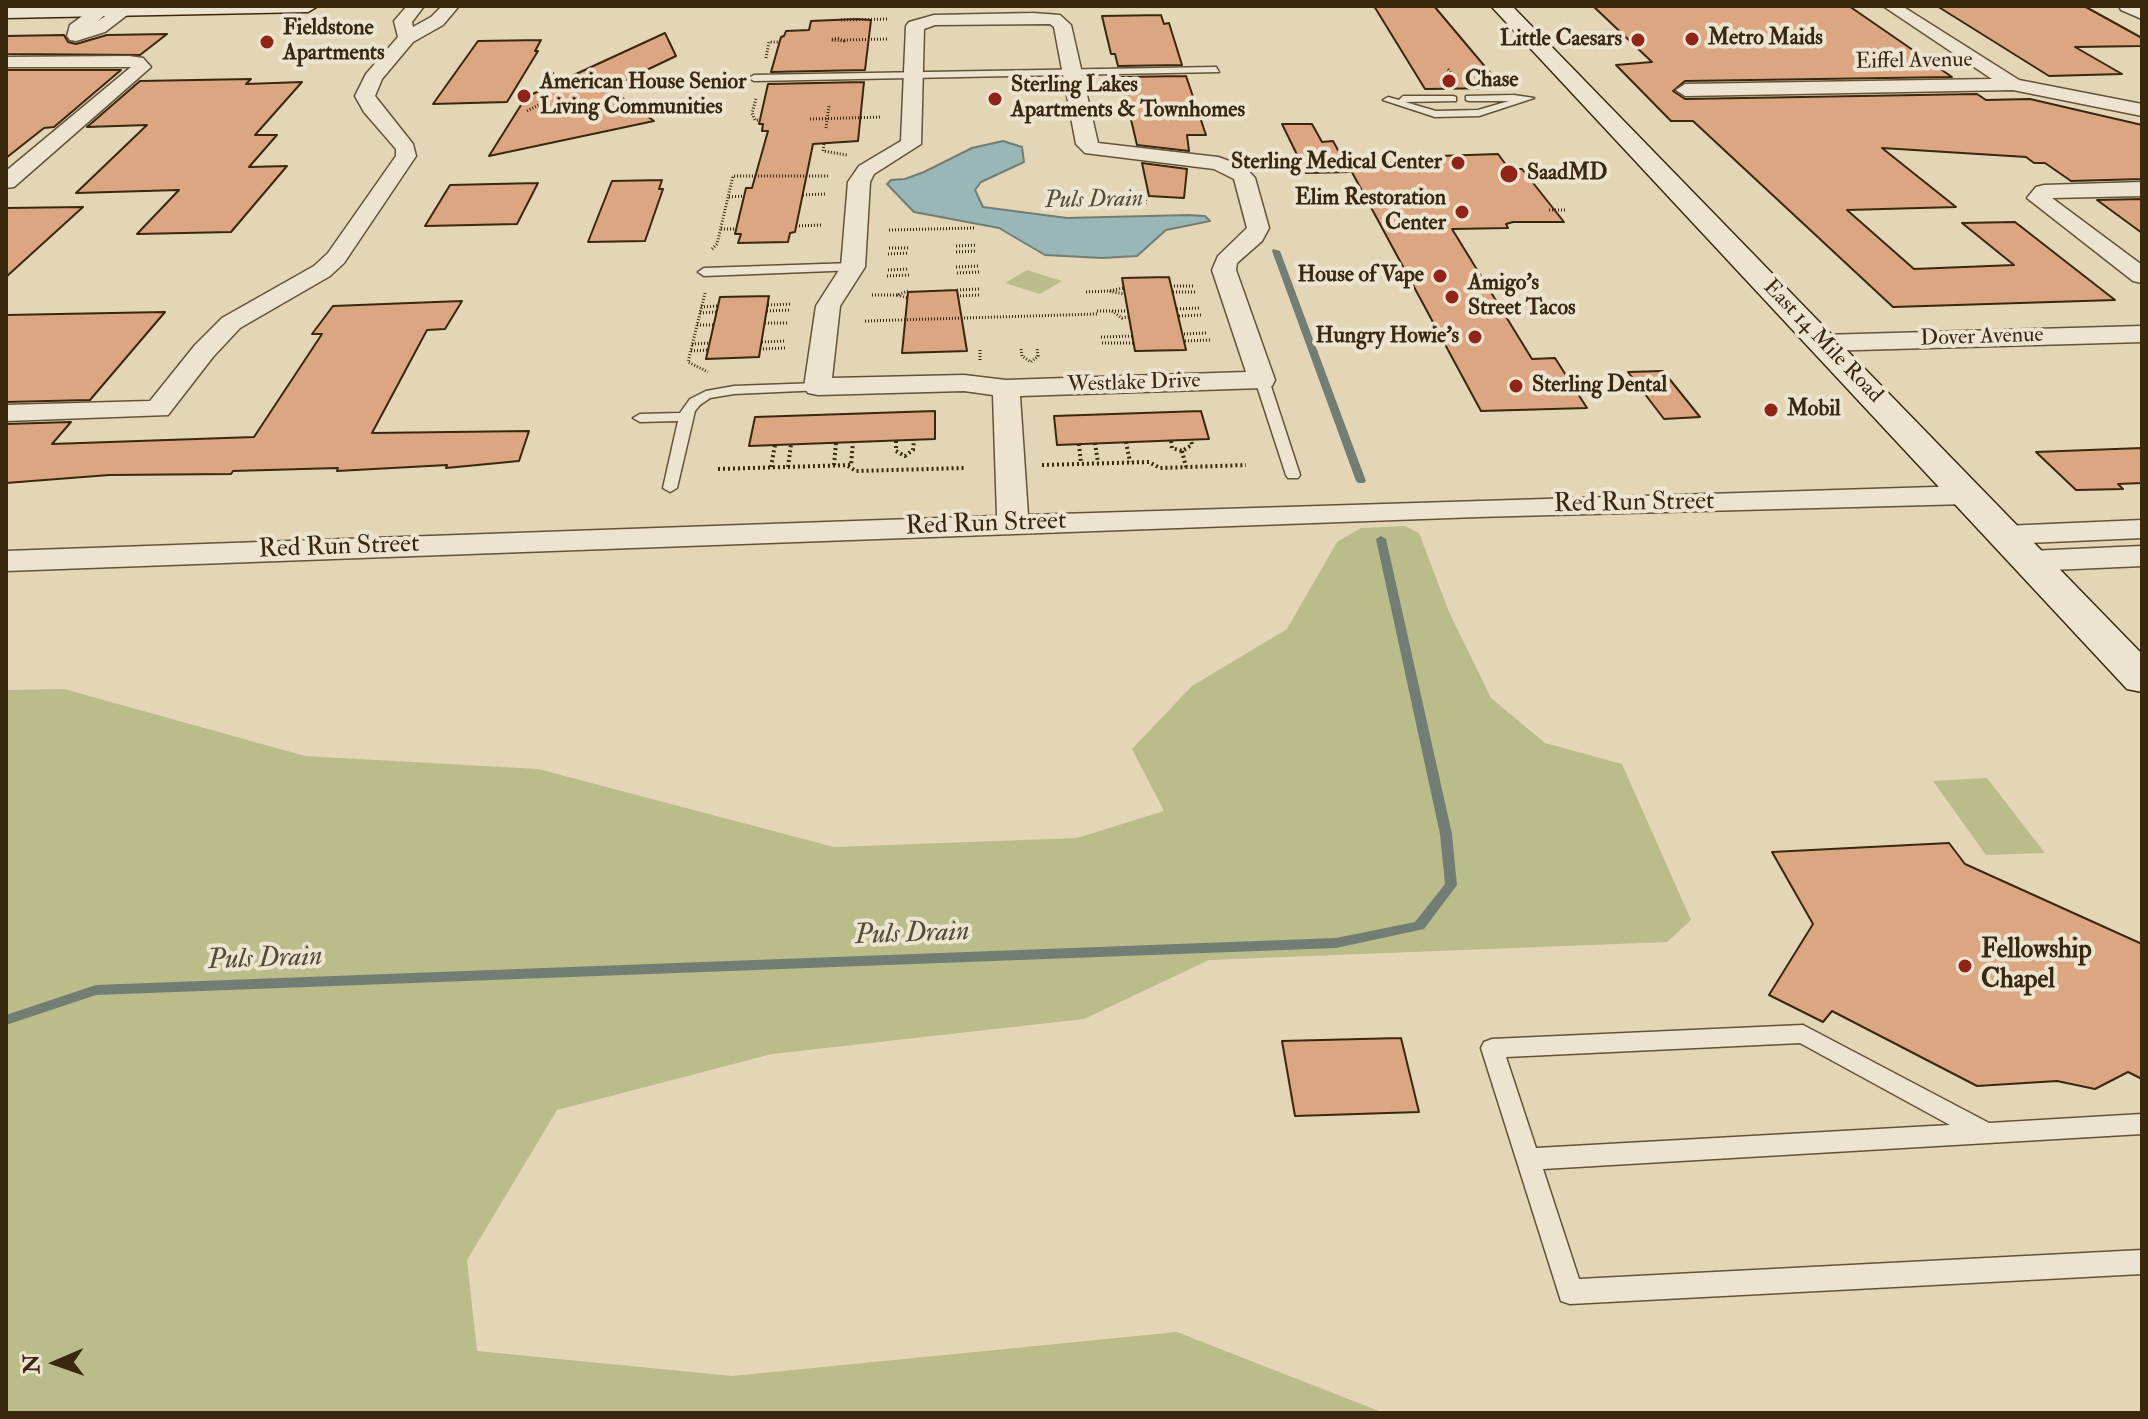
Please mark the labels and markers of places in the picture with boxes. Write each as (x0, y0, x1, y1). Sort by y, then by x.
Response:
place label: Fieldstone Apartments (283, 16, 385, 68)
place label: Metro Maids (1708, 26, 1823, 52)
place label: Little Caesars (1500, 27, 1622, 53)
marker: Metro Maids (1683, 30, 1701, 48)
marker: Little Caesars (1629, 31, 1647, 49)
marker: Fieldstone Apartments (258, 33, 276, 51)
place label: Chase (1465, 68, 1518, 94)
place label: American House Senior Living Communities (540, 70, 746, 122)
marker: Chase (1440, 72, 1458, 90)
place label: Sterling Lakes Apartments & Townhomes (1011, 73, 1245, 124)
marker: American House Senior Living Communities (515, 87, 533, 105)
marker: Sterling Lakes Apartments & Townhomes (986, 90, 1004, 108)
place label: Sterling Medical Center (1231, 150, 1442, 176)
marker: Sterling Medical Center (1449, 154, 1467, 172)
place label: SaadMD (1527, 161, 1607, 187)
marker: SaadMD (1498, 163, 1520, 185)
place label: Elim Restoration Center (1295, 186, 1446, 238)
marker: Elim Restoration Center (1453, 203, 1471, 221)
place label: House of Vape (1298, 263, 1424, 289)
marker: House of Vape (1431, 267, 1449, 285)
place label: Amigo's Street Tacos (1468, 271, 1576, 322)
marker: Amigo's Street Tacos (1443, 288, 1461, 306)
place label: Hungry Howie's (1316, 324, 1459, 350)
marker: Hungry Howie's (1466, 328, 1484, 346)
place label: Sterling Dental (1532, 373, 1667, 399)
marker: Sterling Dental (1507, 377, 1525, 395)
place label: Mobil (1787, 397, 1841, 423)
marker: Mobil (1762, 401, 1780, 419)
place label: Fellowship Chapel (1981, 935, 2092, 996)
marker: Fellowship Chapel (1956, 957, 1974, 975)

